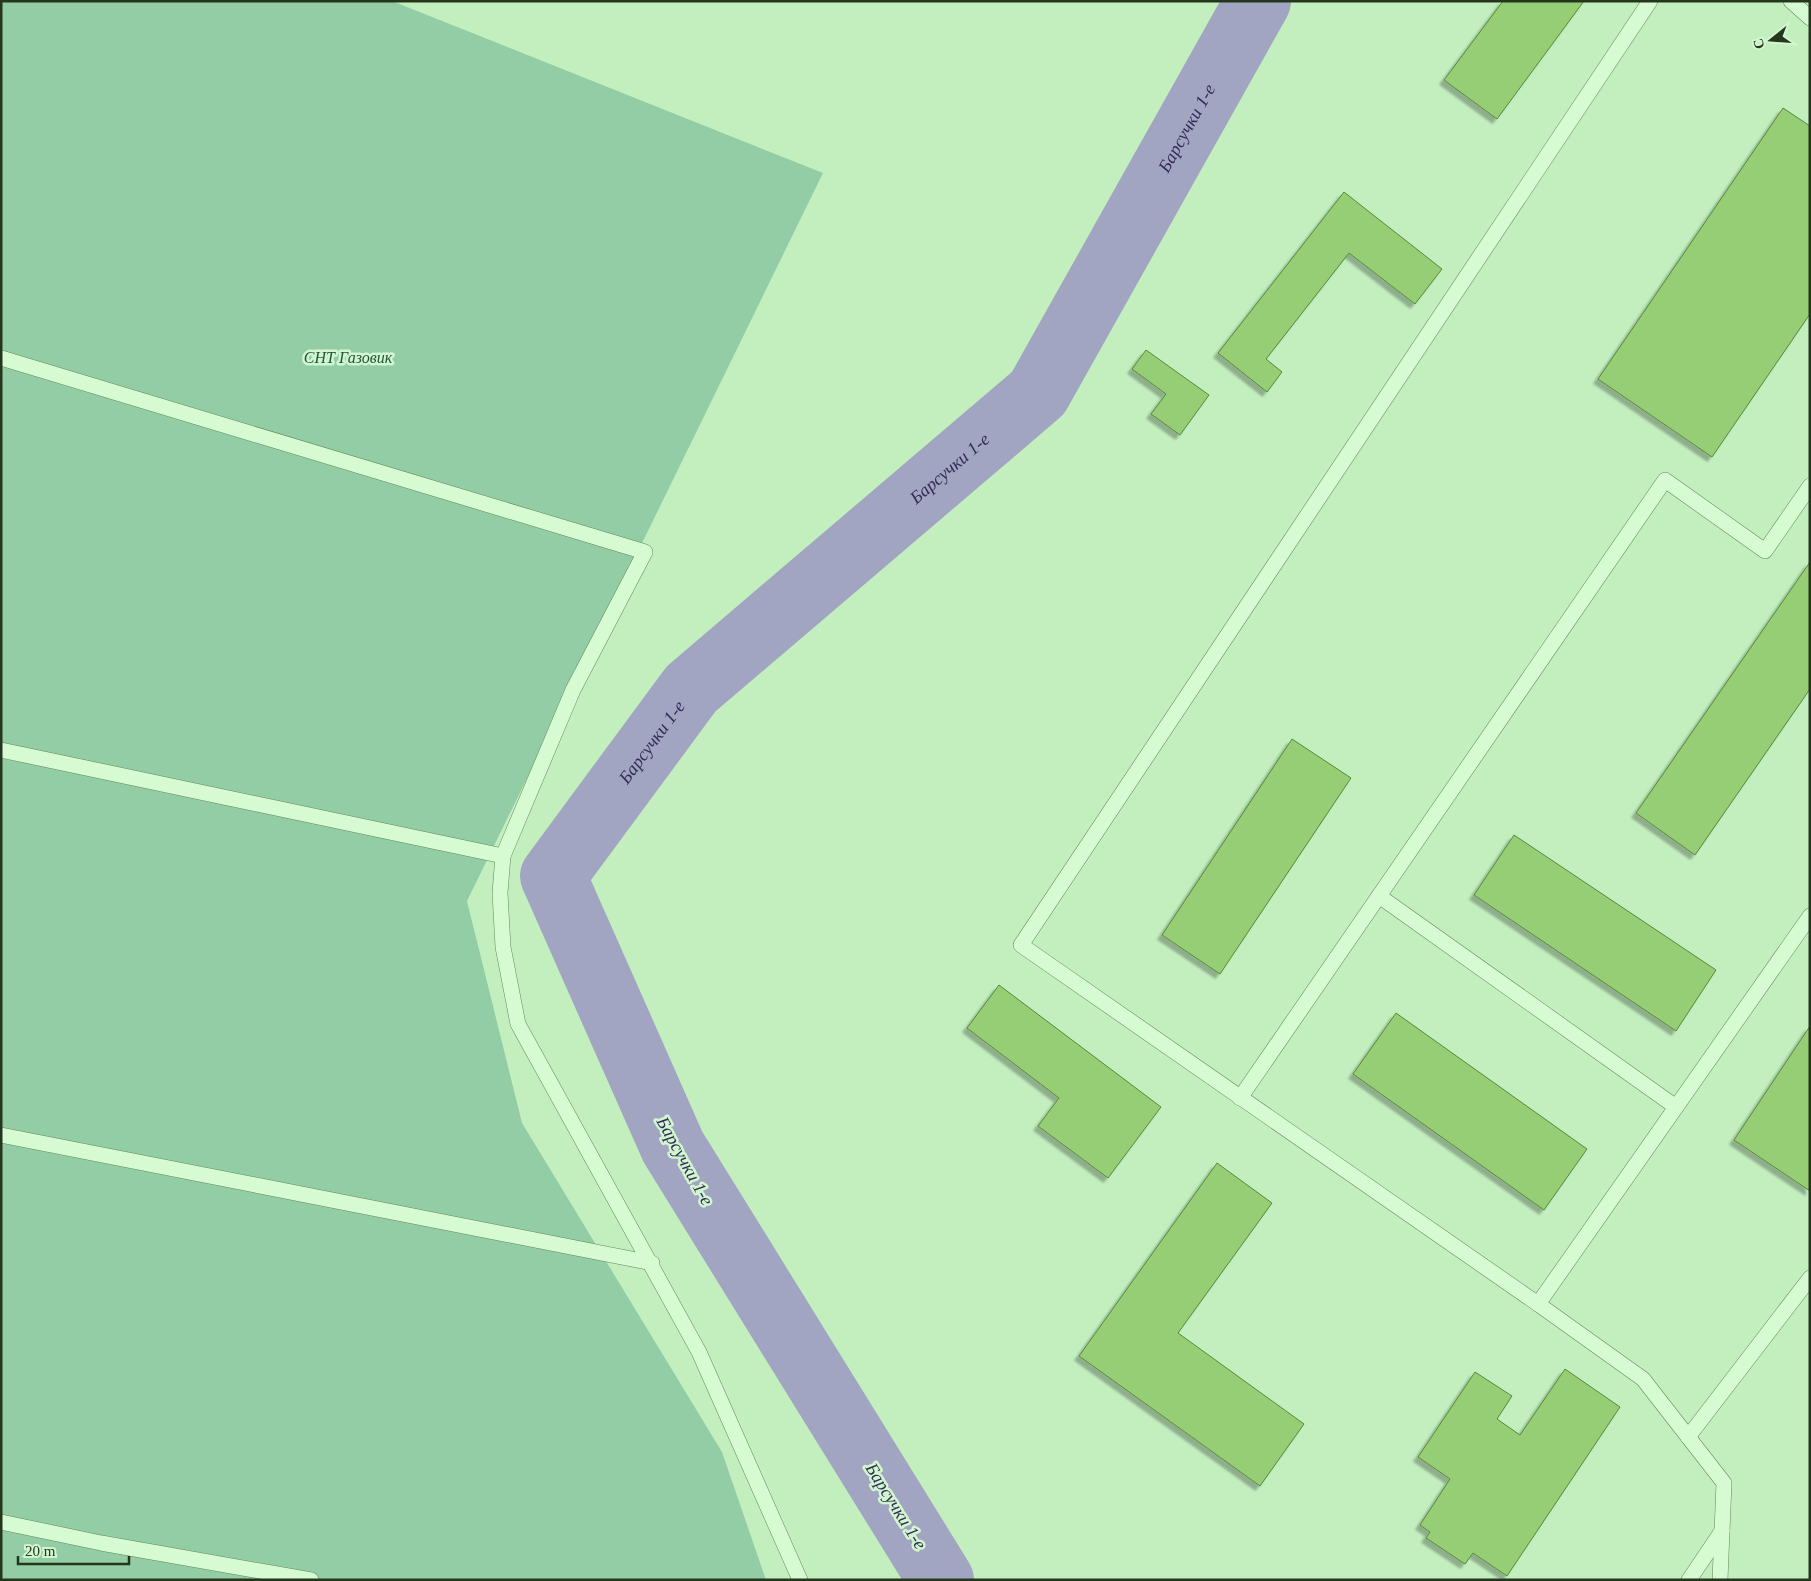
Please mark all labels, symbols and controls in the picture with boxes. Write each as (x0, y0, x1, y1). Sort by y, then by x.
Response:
north arrow (1746, 15, 1796, 65)
text: С (1750, 37, 1768, 51)
water label: Барсучки 1-е (1154, 80, 1219, 176)
park label: СНТ Газовик (304, 349, 393, 366)
water label: Барсучки 1-е (905, 429, 993, 508)
water label: Барсучки 1-е (614, 697, 689, 788)
water label: Барсучки 1-е (652, 1112, 717, 1209)
water label: Барсучки 1-е (861, 1458, 930, 1553)
scale bar (18, 1534, 129, 1566)
text: 20 m (25, 1543, 56, 1559)

